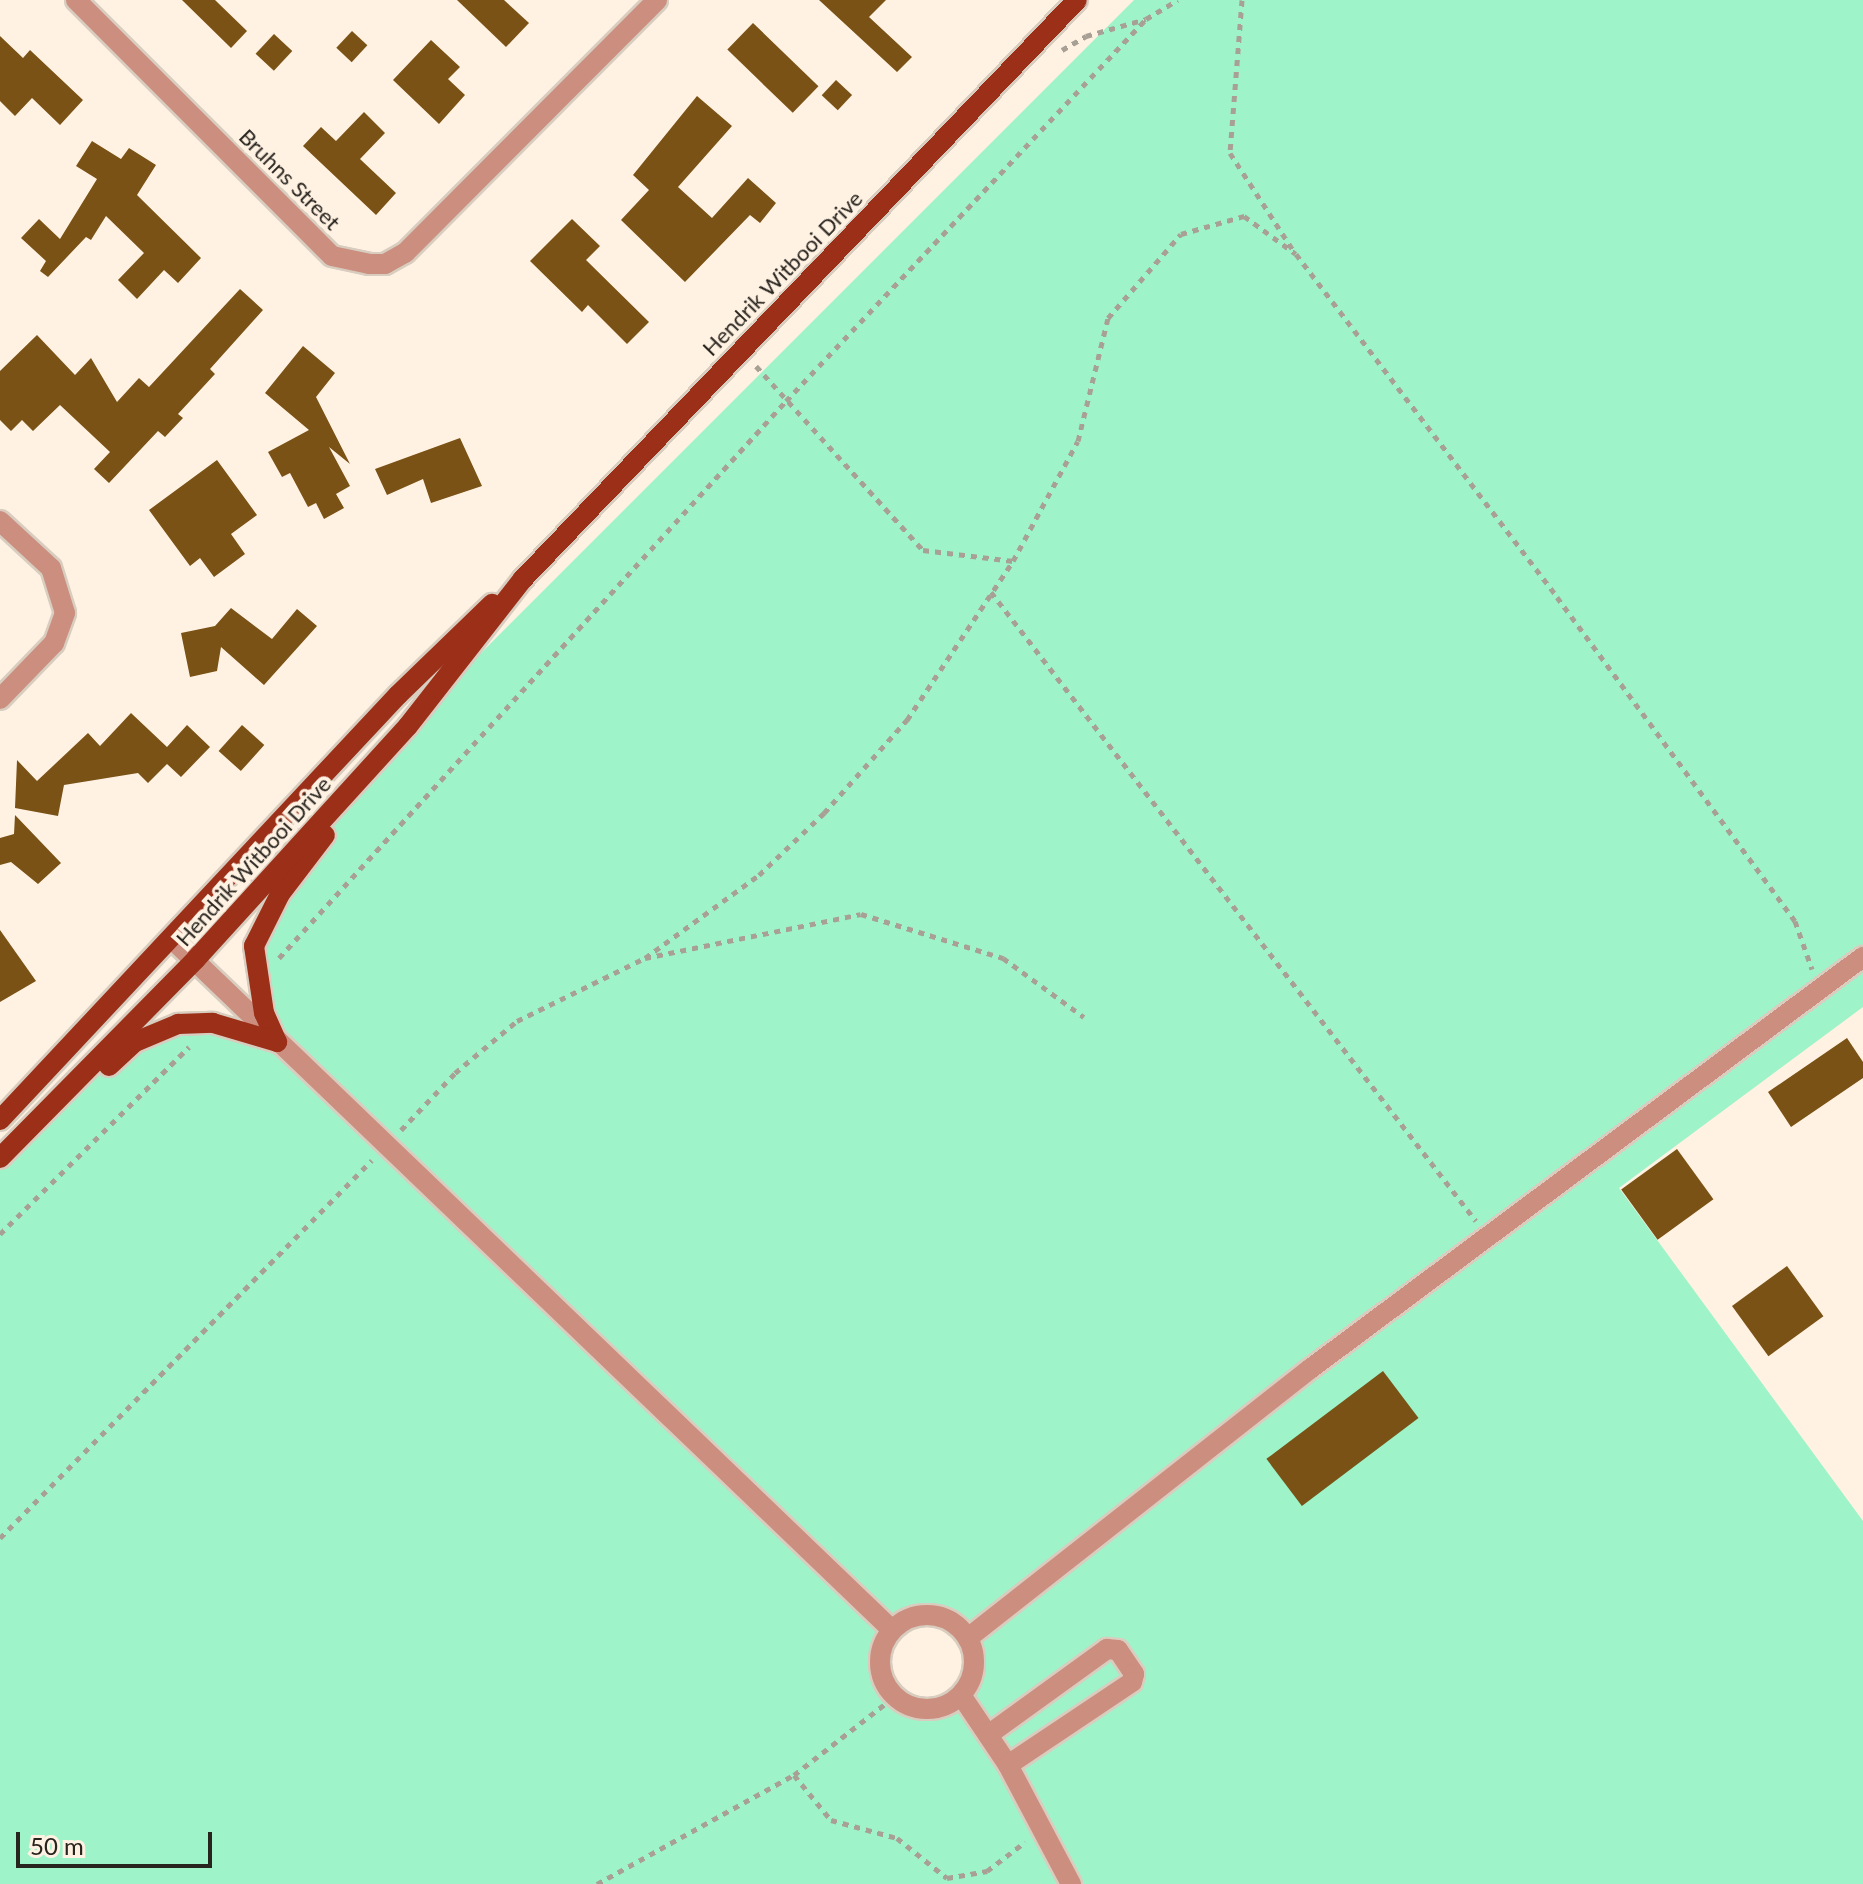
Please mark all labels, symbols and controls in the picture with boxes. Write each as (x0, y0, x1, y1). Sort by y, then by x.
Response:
street label: Bruhns Street (234, 123, 346, 235)
street label: Hendrik Witbooi Drive (696, 185, 868, 361)
street label: Hendrik Witbooi Drive (170, 771, 336, 951)
scale bar (20, 1816, 216, 1866)
text: 50 m (30, 1831, 84, 1860)

